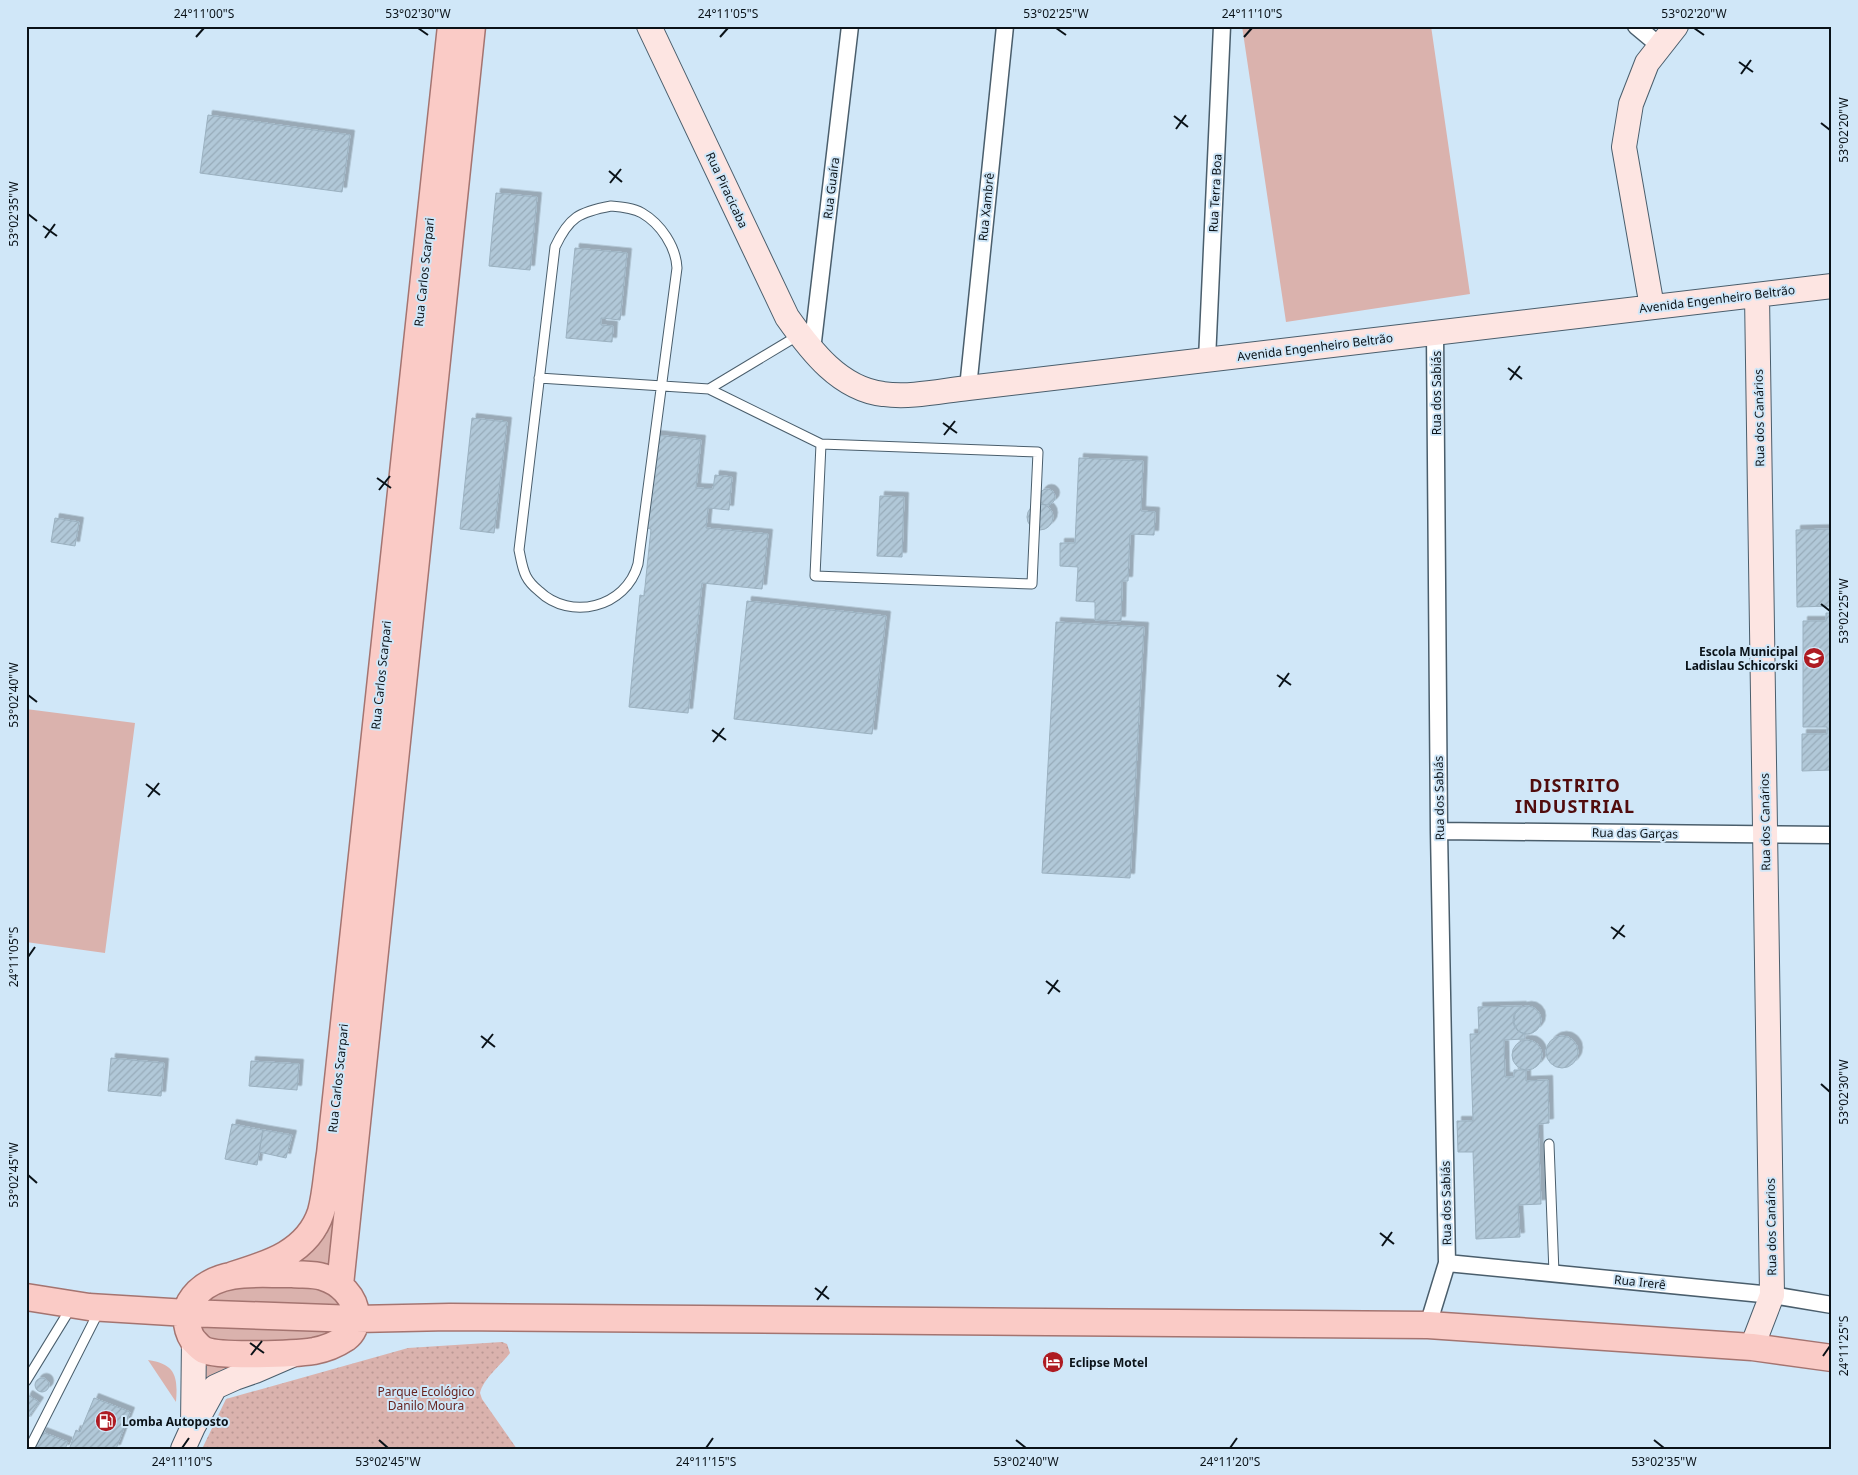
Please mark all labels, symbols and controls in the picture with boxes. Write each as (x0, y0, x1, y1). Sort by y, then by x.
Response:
text: 24°11'00"S (174, 5, 235, 22)
text: 53°02'30"W (385, 5, 451, 22)
text: 24°11'05"S (698, 5, 759, 22)
text: 53°02'25"W (1023, 5, 1089, 22)
text: 24°11'10"S (1222, 5, 1283, 22)
text: 53°02'20"W (1661, 5, 1727, 22)
text: 53°02'20"W (1835, 97, 1852, 163)
street label: Rua Piracicaba (702, 149, 752, 231)
street label: Rua Terra Boa (1204, 153, 1226, 233)
street label: Rua Guaíra (819, 156, 843, 220)
street label: Rua Xambrê (974, 172, 998, 242)
text: 53°02'35"W (5, 181, 22, 247)
street label: Rua Carlos Scarpari (410, 217, 438, 327)
street label: Avenida Engenheiro Beltrão (1638, 281, 1796, 317)
street label: Avenida Engenheiro Beltrão (1236, 329, 1394, 365)
street label: Rua dos Sabiás (1428, 350, 1445, 435)
street label: Rua dos Canários (1750, 369, 1768, 467)
text: 53°02'25"W (1835, 578, 1852, 644)
street label: Rua Carlos Scarpari (367, 620, 395, 730)
place label: Escola Municipal Ladislau Schicorski (1685, 643, 1798, 674)
school or university icon: Escola Municipal Ladislau Schicorski (1802, 646, 1826, 670)
text: 53°02'40"W (5, 662, 22, 728)
street label: Rua dos Sabiás (1430, 755, 1448, 840)
district label: DISTRITO INDUSTRIAL (1515, 773, 1635, 818)
street label: Rua dos Canários (1756, 773, 1774, 871)
street label: Rua das Garças (1592, 824, 1678, 842)
text: 24°11'05"S (5, 926, 22, 987)
street label: Rua Carlos Scarpari (324, 1023, 352, 1133)
text: 53°02'30"W (1835, 1059, 1852, 1125)
text: 53°02'45"W (5, 1142, 22, 1208)
street label: Rua dos Sabiás (1437, 1160, 1455, 1245)
street label: Rua dos Canários (1762, 1178, 1780, 1276)
street label: Rua Irerê (1613, 1271, 1667, 1293)
text: 24°11'25"S (1835, 1315, 1852, 1376)
hotel icon: Eclipse Motel (1041, 1350, 1065, 1374)
place label: Eclipse Motel (1069, 1354, 1148, 1371)
park label: Parque Ecológico Danilo Moura (378, 1383, 474, 1414)
fuel station icon: Lomba Autoposto (94, 1409, 118, 1433)
place label: Lomba Autoposto (122, 1413, 228, 1430)
text: 24°11'10"S (152, 1453, 213, 1470)
text: 53°02'45"W (355, 1453, 421, 1470)
text: 24°11'15"S (676, 1453, 737, 1470)
text: 53°02'40"W (993, 1453, 1059, 1470)
text: 24°11'20"S (1200, 1453, 1261, 1470)
text: 53°02'35"W (1631, 1453, 1697, 1470)

